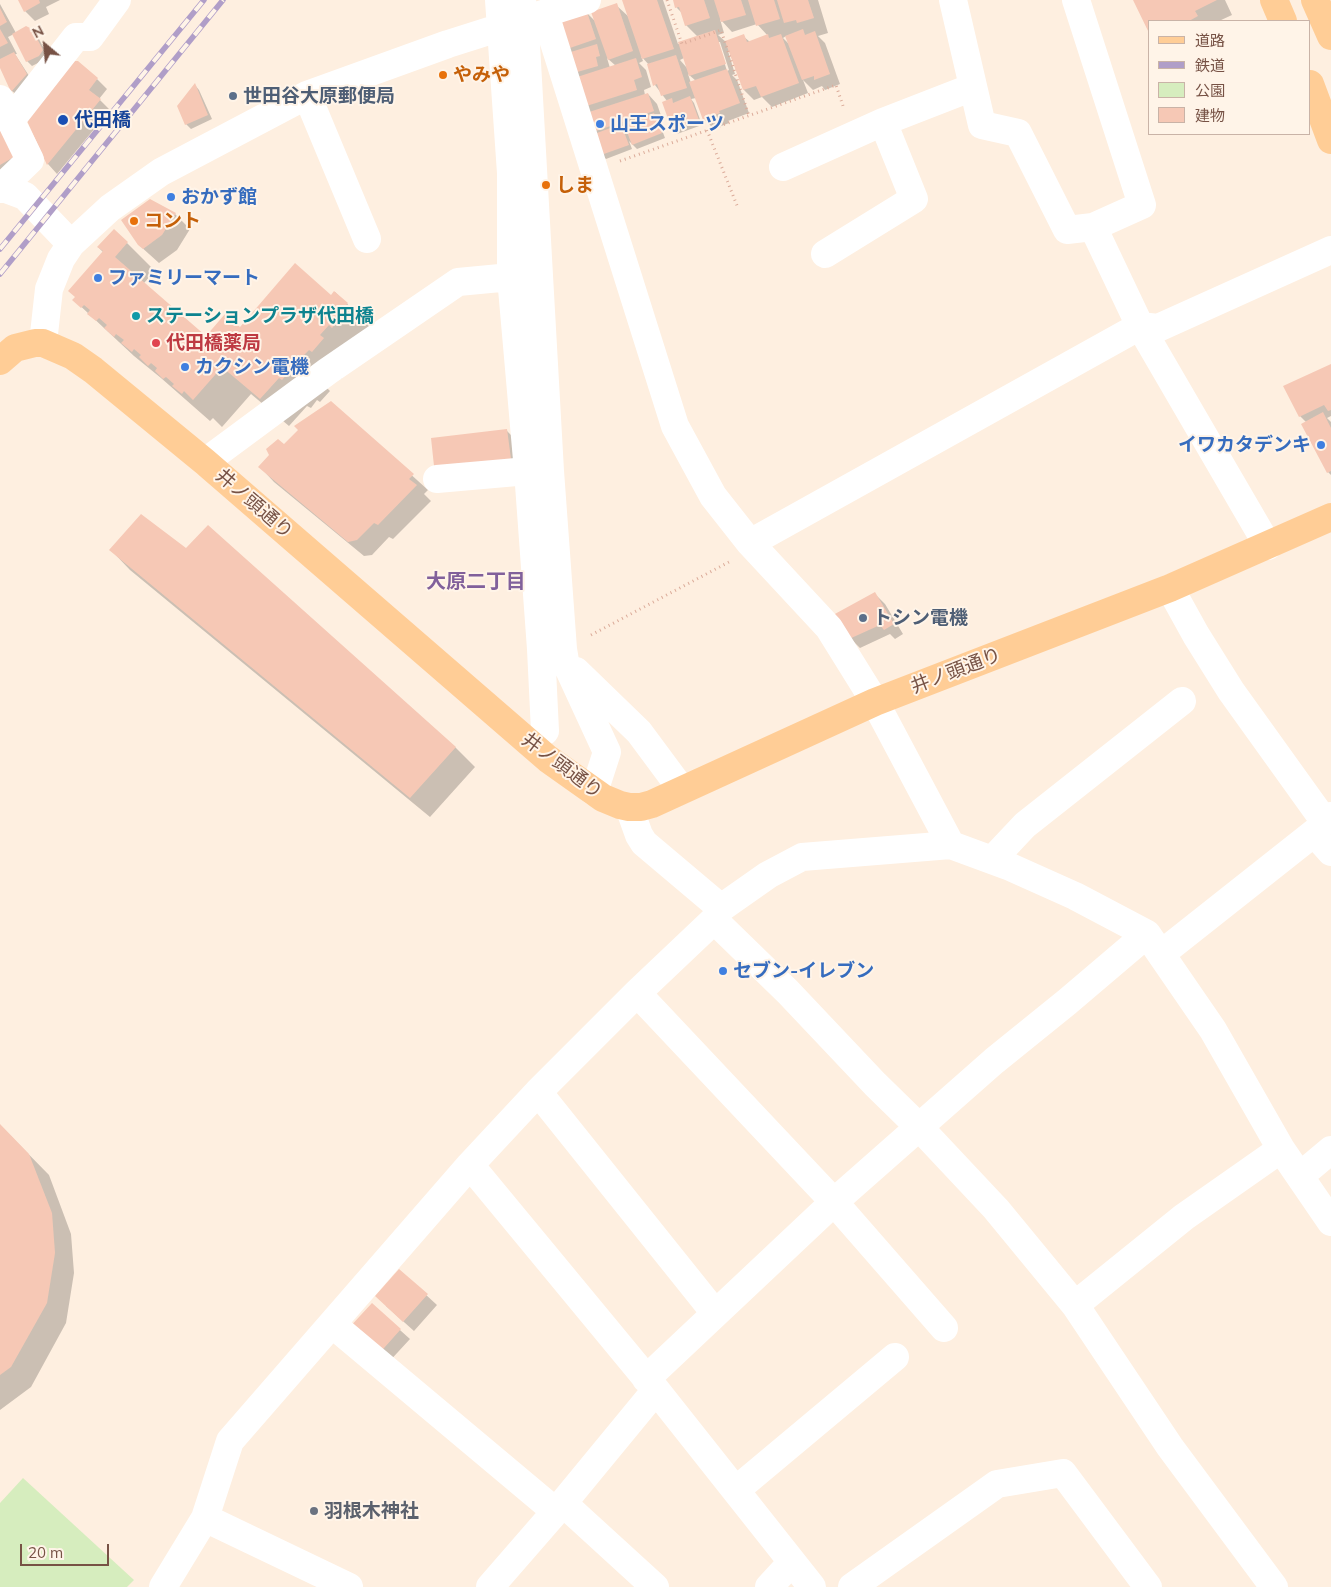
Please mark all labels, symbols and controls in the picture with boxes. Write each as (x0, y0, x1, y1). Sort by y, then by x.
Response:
north arrow (20, 20, 70, 70)
legend (1148, 20, 1311, 135)
text: N (29, 21, 47, 42)
text: 道路 (1195, 31, 1225, 50)
text: 鉄道 (1195, 56, 1225, 75)
place label: やみや (453, 64, 510, 86)
marker: やみや (437, 69, 449, 81)
text: 公園 (1195, 81, 1225, 100)
place label: 世田谷大原郵便局 (243, 85, 395, 107)
marker: 世田谷大原郵便局 (227, 90, 239, 102)
text: 建物 (1195, 106, 1225, 125)
place label: 代田橋 (74, 109, 131, 131)
marker: 代田橋 (56, 113, 70, 127)
place label: 山王スポーツ (610, 113, 724, 135)
marker: 山王スポーツ (594, 118, 606, 130)
place label: しま (556, 174, 594, 196)
marker: しま (540, 179, 552, 191)
place label: おかず館 (181, 186, 257, 208)
marker: おかず館 (165, 191, 177, 203)
place label: コント (144, 210, 201, 232)
marker: コント (128, 215, 140, 227)
place label: ファミリーマート (108, 267, 260, 289)
marker: ファミリーマート (92, 272, 104, 284)
place label: ステーションプラザ代田橋 (146, 305, 374, 327)
marker: ステーションプラザ代田橋 (130, 310, 142, 322)
place label: 代田橋薬局 (166, 332, 261, 354)
marker: 代田橋薬局 (150, 337, 162, 349)
place label: カクシン電機 (195, 356, 309, 378)
marker: カクシン電機 (179, 361, 191, 373)
place label: イワカタデンキ (1178, 434, 1311, 456)
marker: イワカタデンキ (1315, 439, 1327, 451)
street label: 井ノ頭通り (211, 464, 297, 544)
district label: 大原二丁目 (426, 570, 526, 594)
place label: トシン電機 (873, 607, 968, 629)
marker: トシン電機 (857, 612, 869, 624)
street label: 井ノ頭通り (908, 643, 1004, 699)
street label: 井ノ頭通り (517, 728, 607, 804)
place label: セブン-イレブン (733, 960, 874, 982)
marker: セブン-イレブン (717, 965, 729, 977)
place label: 羽根木神社 (324, 1500, 419, 1522)
marker: 羽根木神社 (308, 1505, 320, 1517)
scale bar (22, 1534, 111, 1566)
text: 20 m (28, 1543, 63, 1562)

